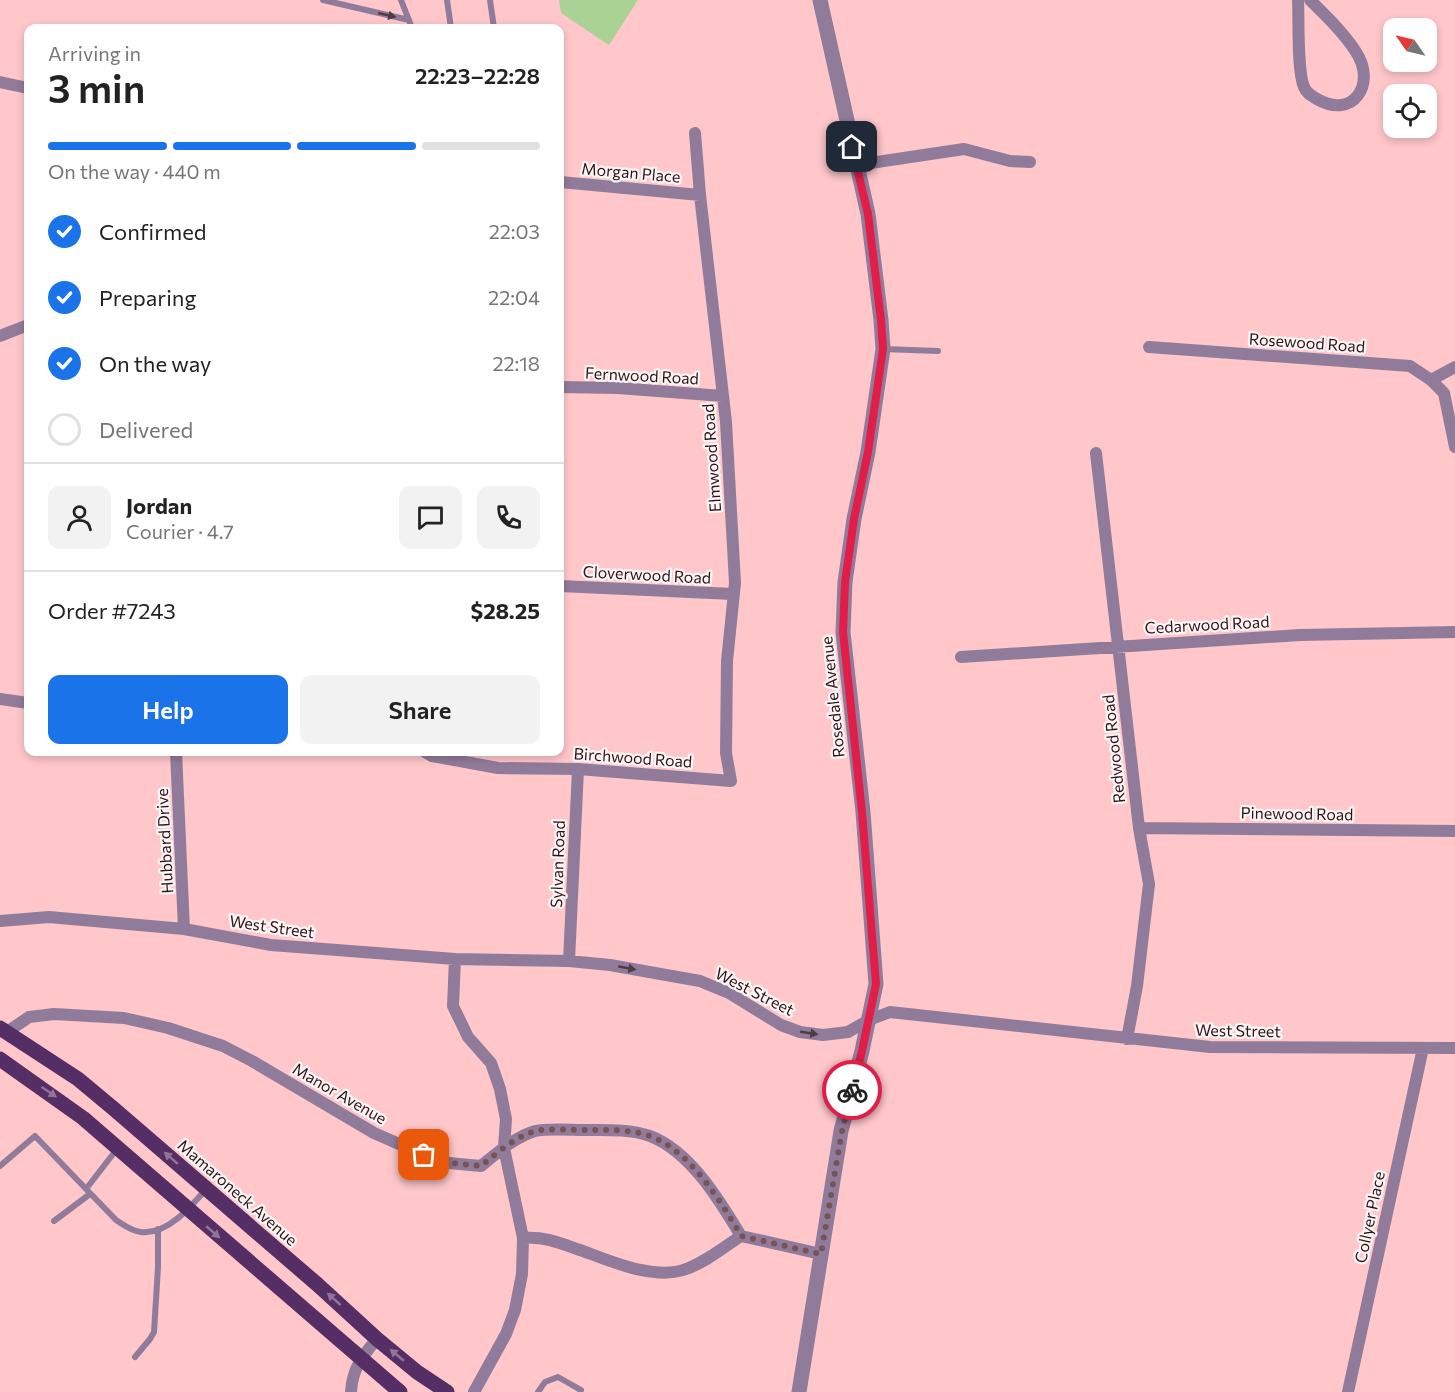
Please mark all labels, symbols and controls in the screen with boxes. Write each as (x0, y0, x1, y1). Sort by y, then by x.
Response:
one-way arrow (377, 10, 396, 20)
north arrow (1383, 18, 1437, 72)
map controls (1383, 18, 1437, 138)
text: Arriving in (48, 41, 141, 65)
text: 22:23–22:28 (415, 62, 540, 89)
text: 3 min (48, 63, 145, 111)
button: locate (1383, 84, 1437, 138)
pin (826, 121, 877, 172)
icon: home (835, 130, 868, 163)
street label: Morgan Place (581, 158, 681, 186)
text: On the way · 440 m (48, 159, 221, 183)
icon: check (48, 215, 81, 248)
text: Confirmed (99, 218, 206, 245)
text: 22:03 (489, 219, 540, 243)
icon: check (48, 281, 81, 314)
text: Preparing (99, 284, 196, 311)
text: 22:04 (488, 285, 540, 309)
street label: Rosewood Road (1248, 328, 1366, 356)
icon: check (48, 347, 81, 380)
text: On the way (99, 350, 211, 377)
text: 22:18 (492, 351, 540, 375)
street label: Fernwood Road (585, 363, 699, 387)
street label: Elmwood Road (698, 403, 724, 513)
text: Delivered (99, 416, 193, 443)
button: person (48, 486, 111, 549)
button: chat (399, 486, 462, 549)
button: phone (477, 486, 540, 549)
text: Jordan (126, 492, 192, 519)
text: Courier · 4.7 (126, 519, 234, 543)
street label: Cloverwood Road (582, 561, 712, 587)
text: Order #7243 (48, 597, 176, 624)
text: $28.25 (471, 597, 540, 624)
street label: Cedarwood Road (1144, 611, 1270, 637)
street label: Rosedale Avenue (816, 635, 848, 759)
button: Help (48, 675, 288, 744)
button: Share (300, 675, 540, 744)
street label: Redwood Road (1098, 694, 1128, 804)
street label: Birchwood Road (573, 743, 693, 771)
street label: Hubbard Drive (152, 788, 176, 894)
street label: Pinewood Road (1240, 803, 1354, 823)
street label: Sylvan Road (546, 820, 568, 908)
street label: West Street (228, 911, 316, 941)
street label: West Street (712, 963, 798, 1019)
one-way arrow (618, 964, 637, 973)
street label: West Street (1195, 1020, 1281, 1040)
one-way arrow (799, 1028, 818, 1037)
street label: Manor Avenue (290, 1059, 390, 1127)
courier (822, 1060, 882, 1120)
icon: bike (836, 1074, 869, 1107)
one-way arrow (40, 1086, 56, 1098)
pin (398, 1129, 449, 1180)
street label: Mamaroneck Avenue (174, 1135, 302, 1249)
icon: bag (407, 1138, 440, 1171)
one-way arrow (164, 1152, 179, 1165)
street label: Collyer Place (1350, 1169, 1388, 1265)
one-way arrow (205, 1225, 221, 1238)
one-way arrow (327, 1293, 342, 1306)
one-way arrow (389, 1349, 405, 1362)

